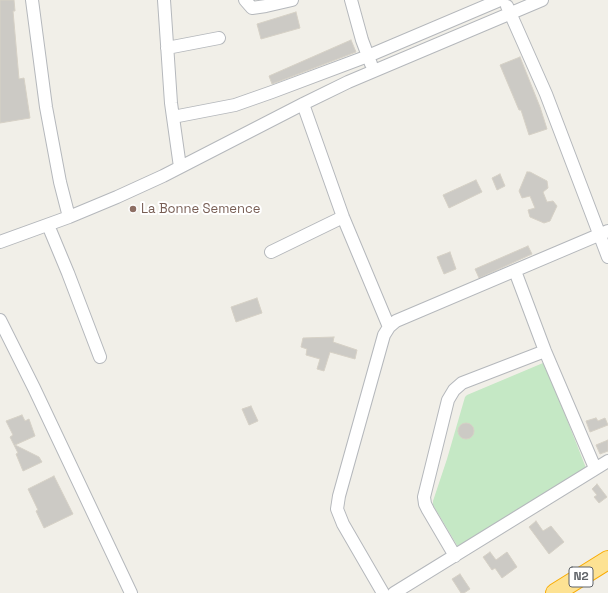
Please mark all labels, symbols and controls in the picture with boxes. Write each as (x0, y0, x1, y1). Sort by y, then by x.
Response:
place label: La Bonne Semence (141, 201, 260, 217)
marker: La Bonne Semence (128, 204, 138, 214)
road number: N2 (569, 567, 593, 587)

